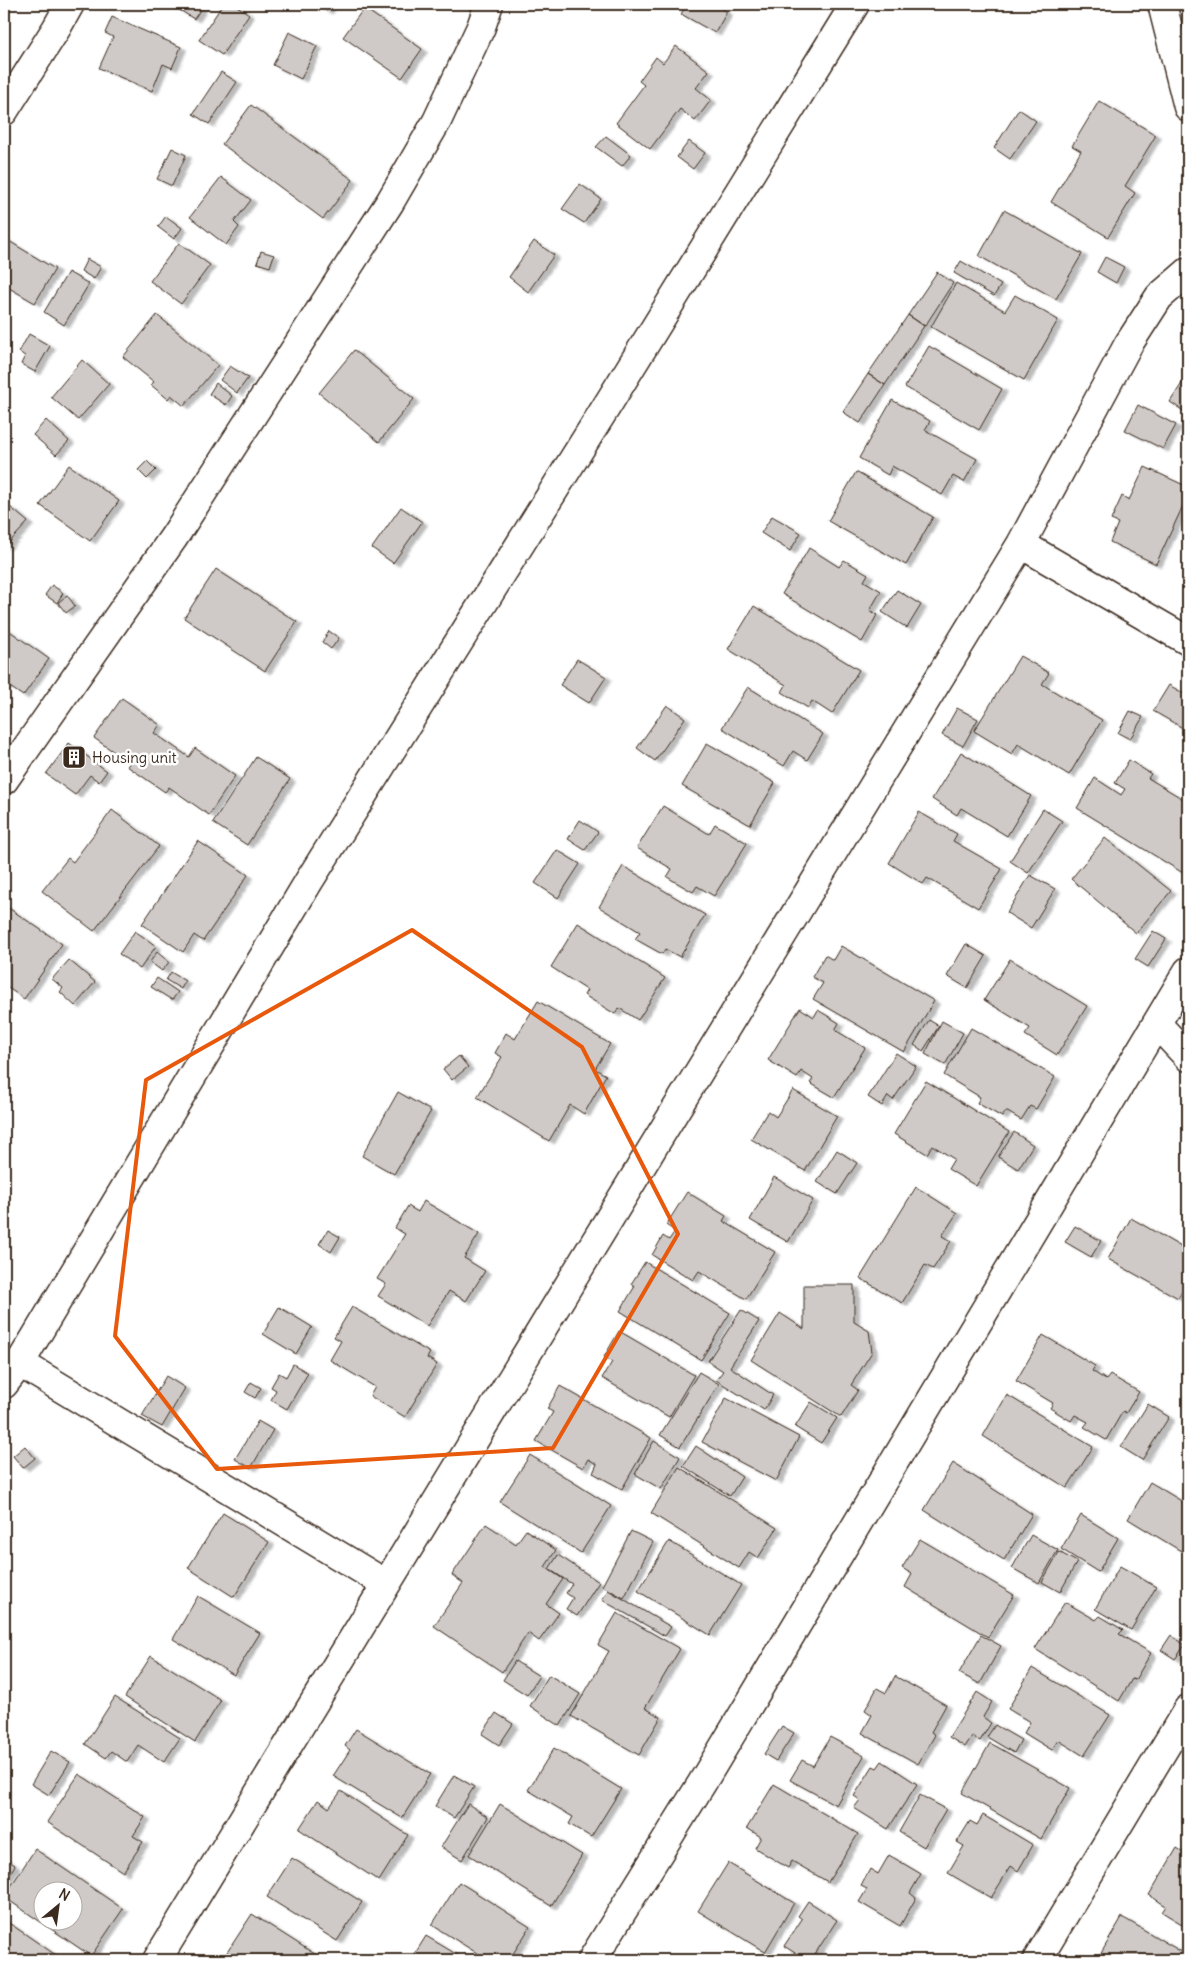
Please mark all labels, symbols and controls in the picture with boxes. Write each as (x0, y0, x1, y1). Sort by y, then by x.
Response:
building icon: Housing unit (61, 744, 87, 770)
place label: Housing unit (92, 748, 177, 767)
north arrow (32, 1882, 82, 1932)
text: N (56, 1884, 73, 1905)

